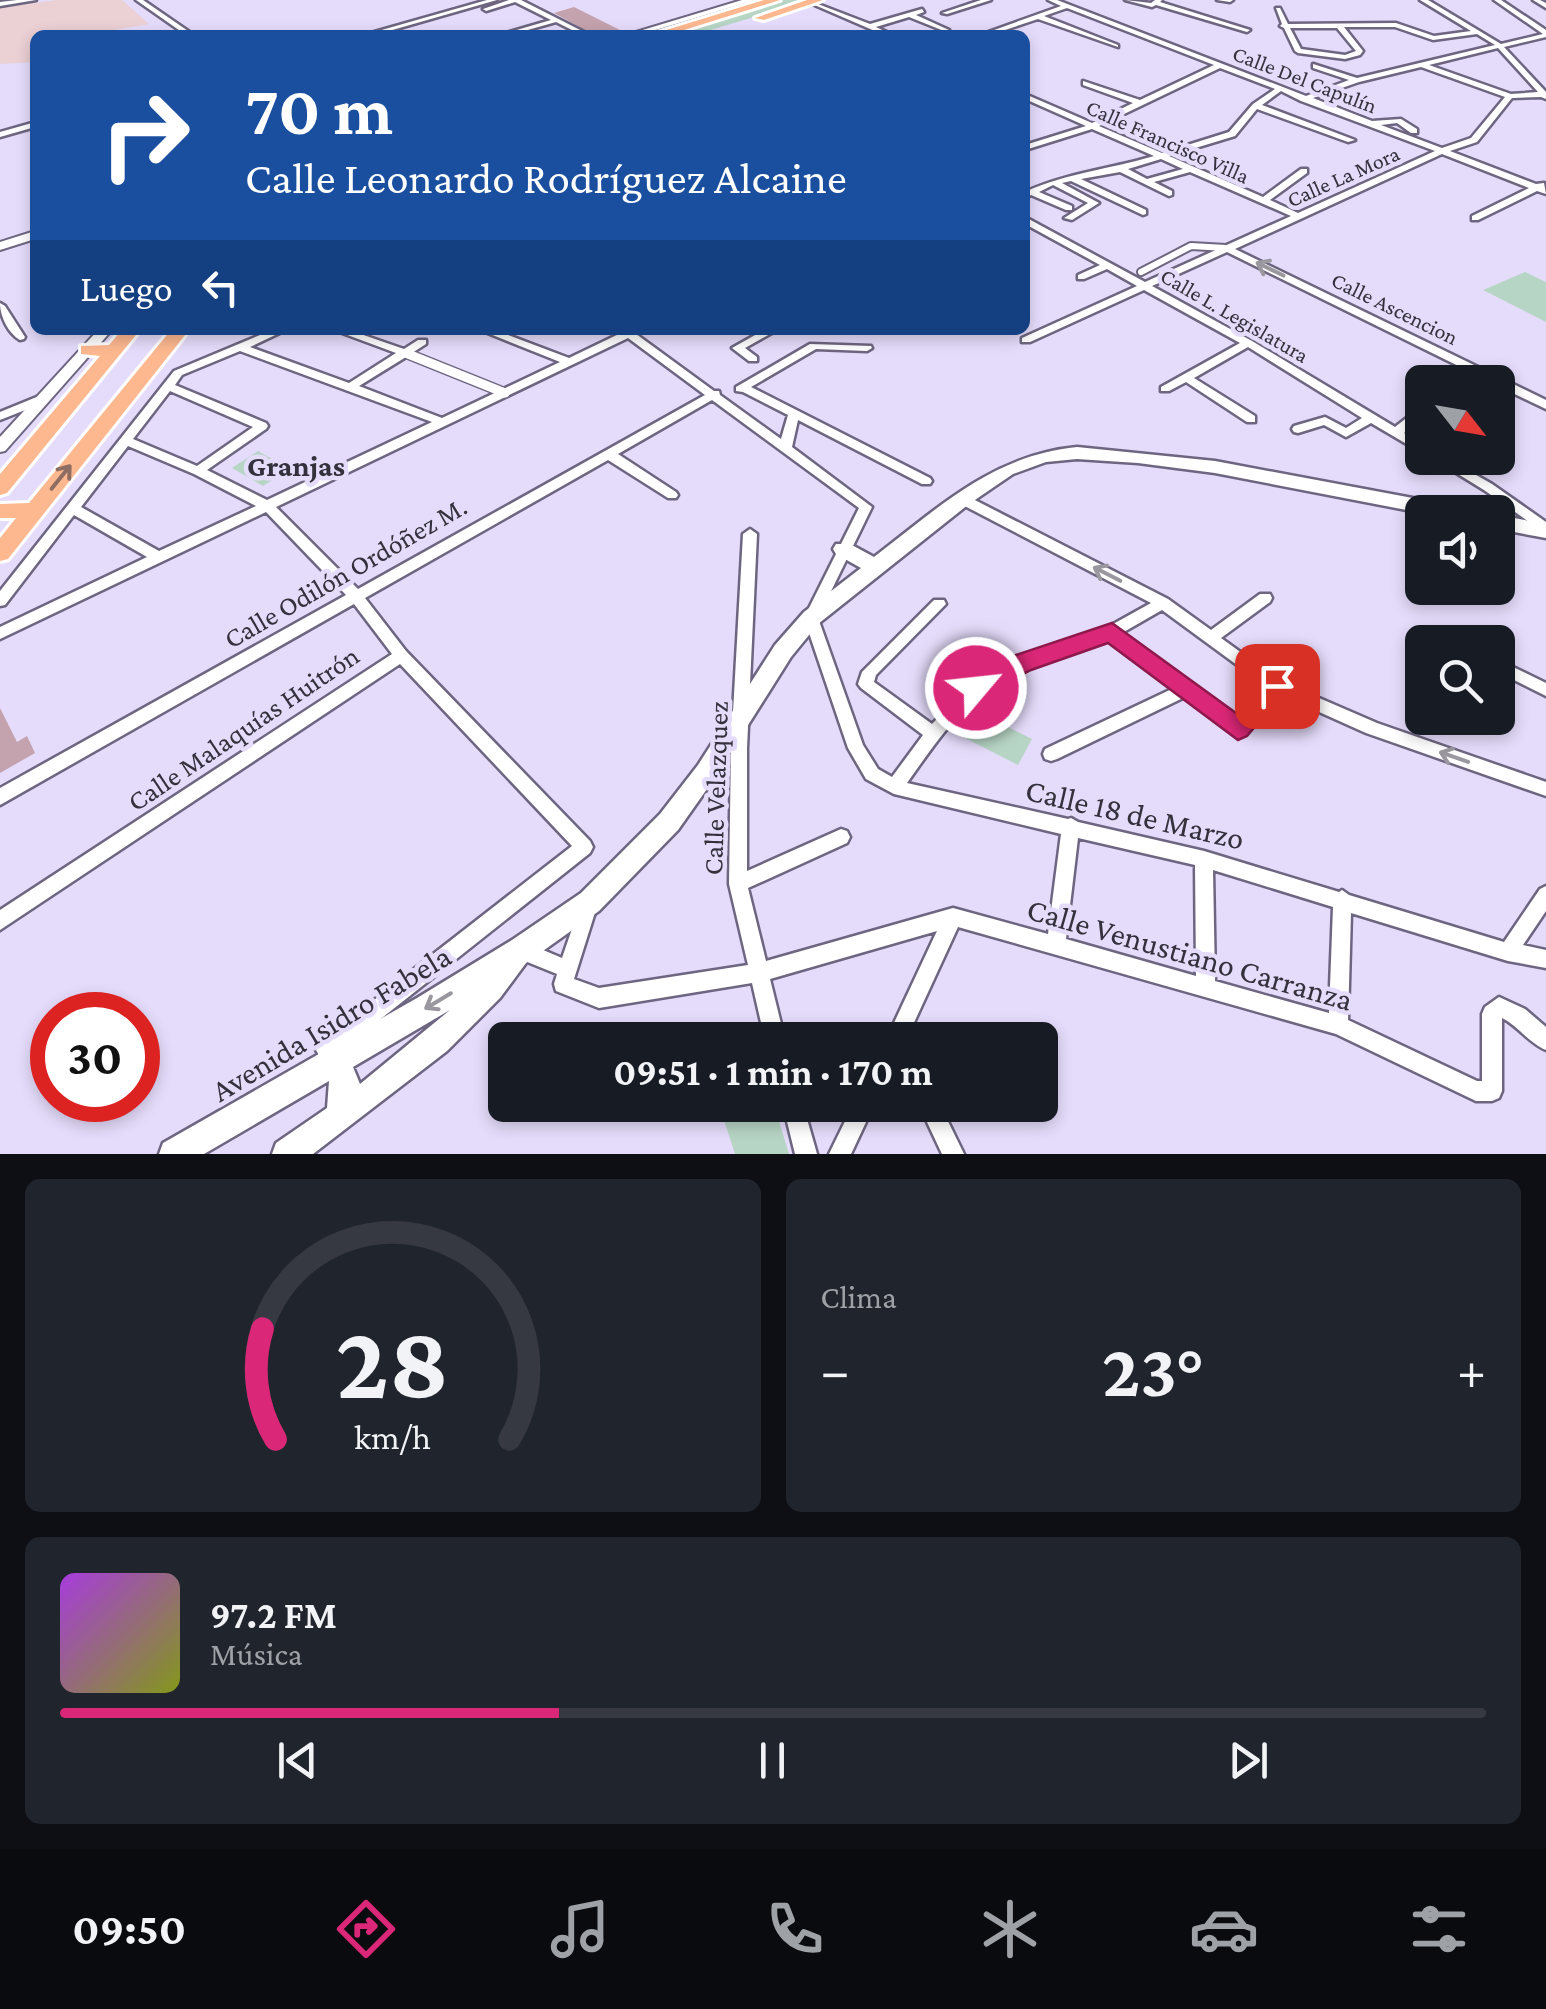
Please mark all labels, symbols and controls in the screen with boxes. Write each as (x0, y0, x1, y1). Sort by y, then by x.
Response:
street label: Calle Del Capulín (1229, 41, 1381, 118)
icon: right (80, 70, 210, 200)
text: 70 m (245, 71, 393, 149)
street label: Calle Francisco Villa (1082, 94, 1253, 189)
street label: Calle La Mora (1283, 141, 1403, 212)
text: Calle Leonardo Rodríguez Alcaine (245, 153, 847, 203)
one-way arrow (1256, 259, 1286, 278)
icon: left (193, 260, 248, 315)
street label: Calle L. Legislatura (1156, 263, 1313, 368)
text: Luego (80, 267, 173, 309)
street label: Calle Ascencion (1327, 267, 1462, 350)
north arrow (1405, 365, 1515, 475)
map controls (1405, 365, 1515, 735)
district label: Granjas (247, 449, 345, 483)
one-way arrow (49, 465, 71, 491)
street label: Calle Odilón Ordóñez M. (219, 490, 472, 655)
button: sound (1405, 495, 1515, 605)
one-way arrow (1093, 564, 1122, 583)
button: search (1405, 625, 1515, 735)
position arrow (924, 636, 1028, 740)
street label: Calle Malaquías Huitrón (122, 640, 365, 817)
pin (1235, 644, 1320, 729)
icon: arrive (1250, 659, 1305, 714)
street label: Calle Velazquez (697, 700, 734, 876)
one-way arrow (1440, 747, 1471, 765)
street label: Calle 18 de Marzo (1022, 771, 1248, 857)
street label: Calle Venustiano Carranza (1023, 890, 1357, 1018)
street label: Avenida Isidro Fabela (205, 937, 457, 1109)
one-way arrow (424, 991, 453, 1011)
speed limit sign: 30 (30, 992, 160, 1122)
text: 09:51 · 1 min · 170 m (613, 1051, 933, 1093)
text: Clima (821, 1279, 897, 1315)
text: 28 (336, 1304, 450, 1419)
text: 23° (1102, 1329, 1205, 1412)
text: − (821, 1340, 850, 1401)
text: + (1457, 1340, 1486, 1401)
text: km/h (354, 1417, 431, 1457)
text: 97.2 FM (210, 1594, 337, 1636)
text: Música (210, 1636, 303, 1672)
icon: previous (270, 1733, 325, 1788)
icon: pause (745, 1733, 800, 1788)
icon: next (1221, 1733, 1276, 1788)
icon: directions (331, 1894, 401, 1964)
icon: music (545, 1894, 615, 1964)
icon: phone (760, 1894, 830, 1964)
icon: climate (975, 1894, 1045, 1964)
icon: car (1189, 1894, 1259, 1964)
icon: filters (1404, 1894, 1474, 1964)
text: 09:50 (72, 1904, 186, 1954)

